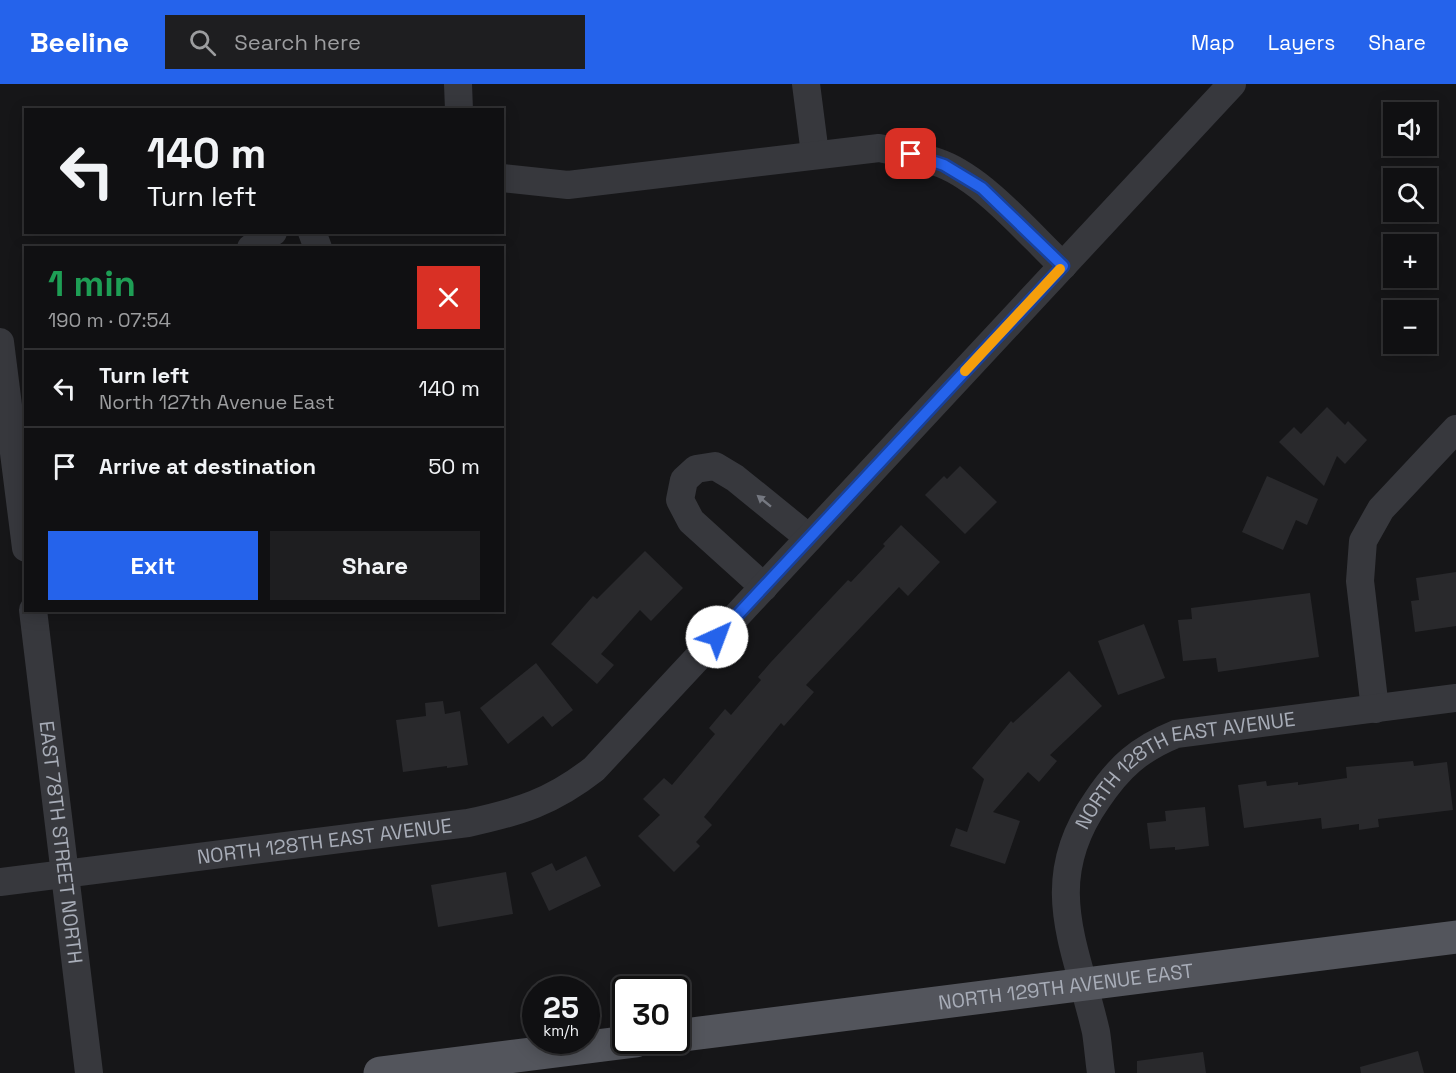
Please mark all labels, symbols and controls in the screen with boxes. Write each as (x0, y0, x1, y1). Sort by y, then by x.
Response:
search box (165, 15, 585, 69)
text: Beeline (30, 24, 129, 60)
icon: search (186, 26, 219, 59)
text: Search here (234, 28, 361, 56)
text: Map (1191, 29, 1235, 56)
text: Layers (1268, 29, 1335, 56)
text: Share (1368, 29, 1426, 56)
map controls (1383, 102, 1437, 354)
button: sound (1383, 102, 1437, 156)
text: 140 m (147, 127, 266, 180)
pin (885, 128, 936, 179)
icon: left (48, 132, 126, 210)
icon: arrive (894, 137, 927, 170)
button: search (1383, 168, 1437, 222)
text: Turn left (147, 179, 257, 214)
button: + (1383, 234, 1437, 288)
text: 1 min (48, 261, 136, 307)
button: close (417, 266, 480, 329)
button: − (1383, 300, 1437, 354)
text: 190 m · 07:54 (48, 307, 171, 333)
text: Turn left (99, 361, 189, 389)
icon: left (48, 372, 81, 405)
text: 140 m (418, 374, 480, 402)
text: North 127th Avenue East (99, 389, 335, 415)
icon: arrive (48, 450, 81, 483)
text: Arrive at destination (99, 452, 316, 480)
text: 50 m (428, 452, 480, 480)
one-way arrow (756, 495, 772, 508)
button: Exit (48, 531, 258, 600)
button: Share (270, 531, 480, 600)
position arrow (685, 605, 749, 669)
street label: NORTH 128TH EAST AVENUE (1069, 706, 1297, 834)
street label: EAST 78TH STREET NORTH (34, 719, 89, 965)
street label: NORTH 128TH EAST AVENUE (195, 812, 453, 870)
street label: NORTH 129TH AVENUE EAST (937, 957, 1195, 1016)
speed limit sign: 30 (612, 976, 690, 1054)
text: 25 (543, 988, 579, 1027)
text: km/h (543, 1021, 579, 1040)

